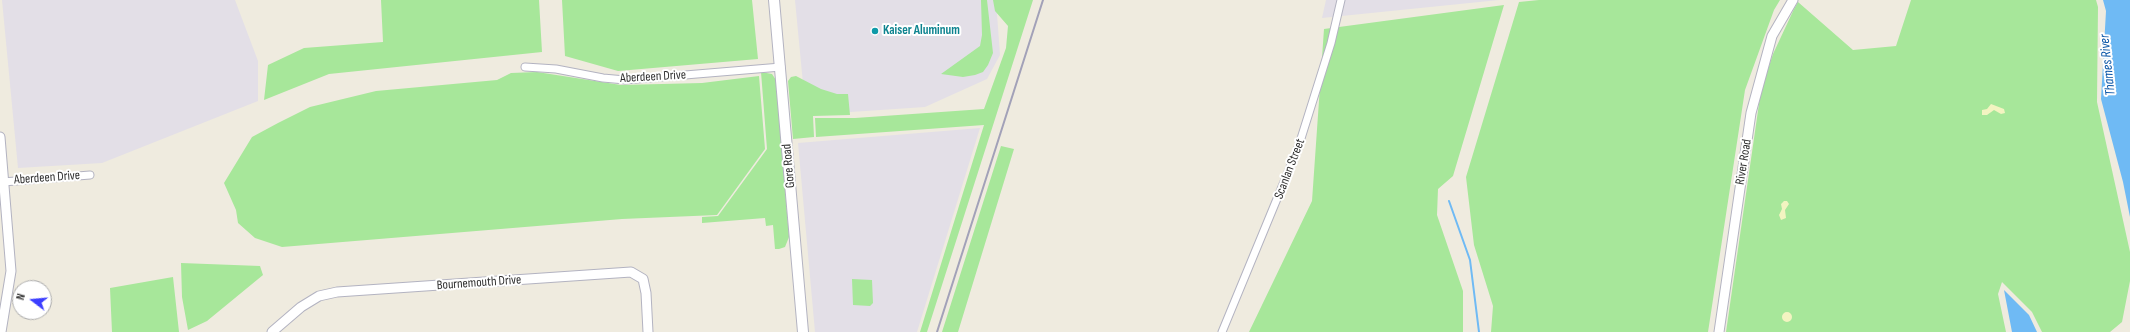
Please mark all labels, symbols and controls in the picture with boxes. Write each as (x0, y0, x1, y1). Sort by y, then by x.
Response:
place label: Kaiser Aluminum (883, 23, 960, 39)
marker: Kaiser Aluminum (870, 26, 880, 36)
water label: Thames River (2096, 33, 2120, 97)
street label: Aberdeen Drive (620, 67, 686, 87)
street label: Scanlan Street (1271, 136, 1309, 202)
street label: River Road (1733, 138, 1755, 186)
street label: Gore Road (779, 143, 799, 189)
street label: Aberdeen Drive (13, 168, 81, 188)
street label: Bournemouth Drive (436, 272, 522, 294)
north arrow (12, 280, 52, 320)
text: N (14, 292, 28, 301)

